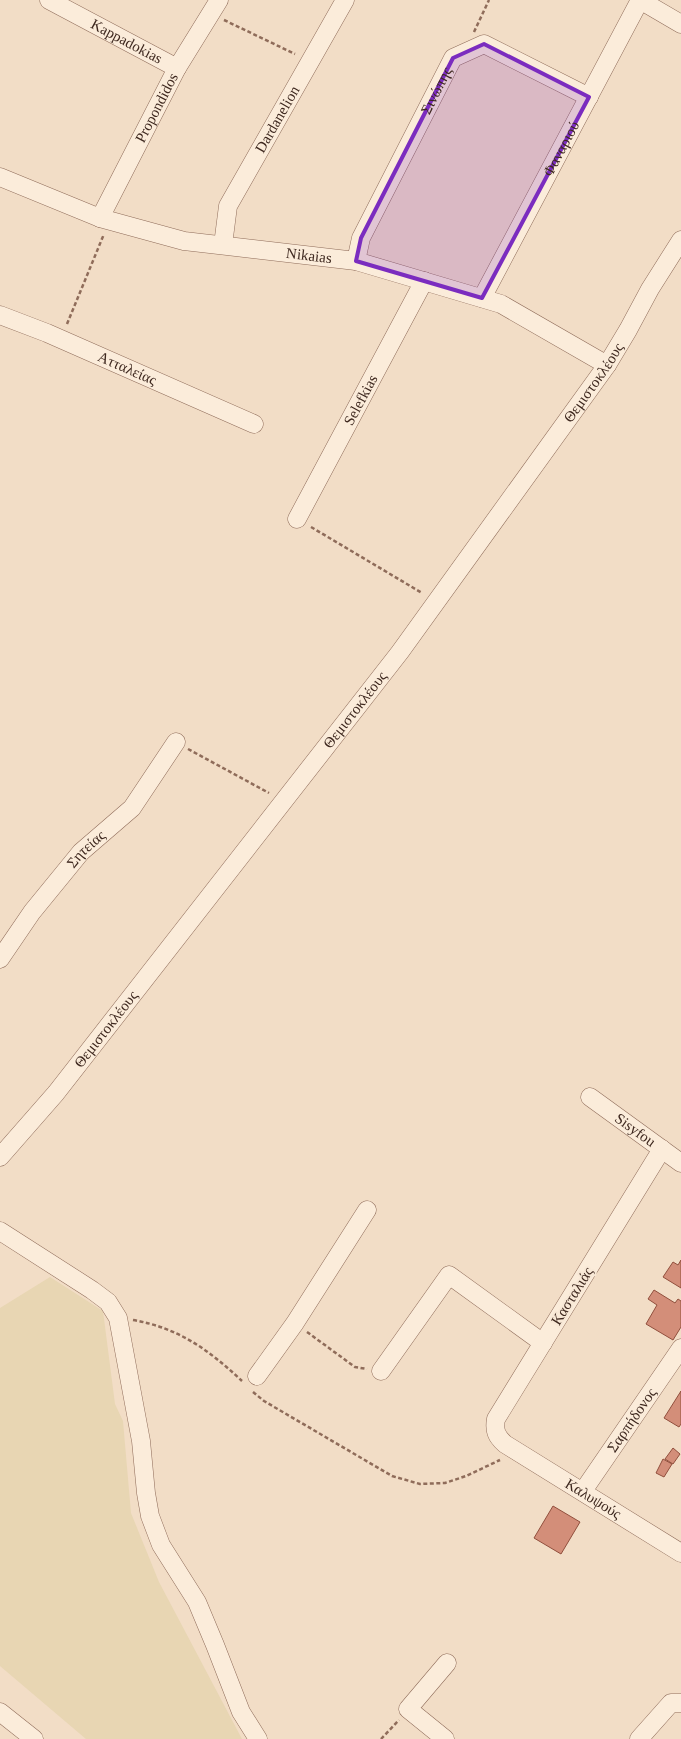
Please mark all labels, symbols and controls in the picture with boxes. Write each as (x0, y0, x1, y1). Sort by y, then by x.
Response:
street label: Kappadokias (88, 16, 165, 67)
street label: Σινώπης (418, 64, 455, 117)
street label: Propondidos (132, 70, 181, 145)
street label: Dardanelion (252, 83, 303, 156)
street label: Φαναριού (540, 118, 582, 179)
street label: Nikaias (285, 245, 333, 266)
street label: Θεμιστοκλέους (560, 340, 626, 425)
street label: Ατταλείας (96, 348, 159, 388)
street label: Selefkias (341, 372, 381, 428)
street label: Θεμιστοκλέους (320, 668, 390, 751)
street label: Σητείας (64, 827, 108, 871)
street label: Θεμιστοκλέους (71, 988, 141, 1071)
street label: Sisyfou (612, 1110, 659, 1150)
street label: Κασταλιάς (548, 1264, 596, 1328)
street label: Σαρπήδονος (604, 1385, 659, 1455)
street label: Καλυψούς (562, 1475, 624, 1522)

